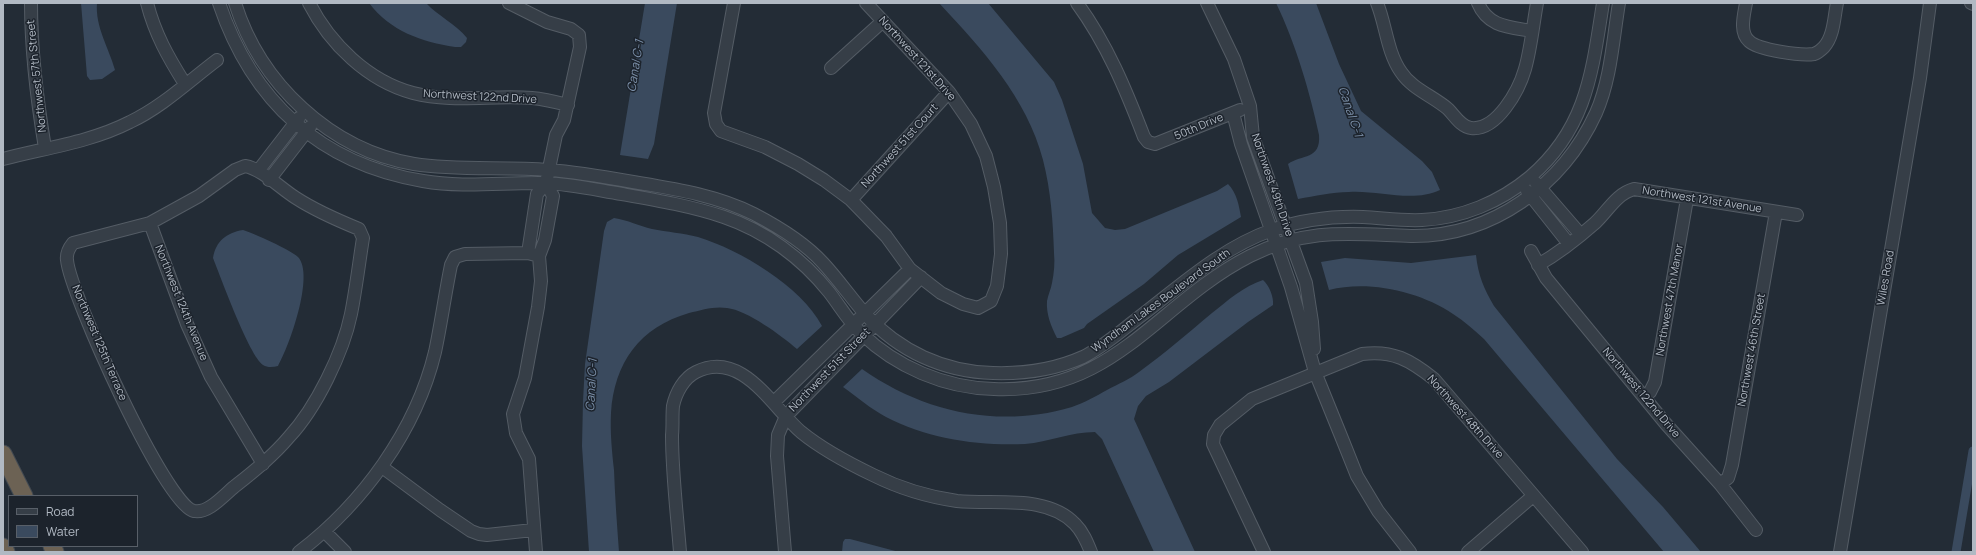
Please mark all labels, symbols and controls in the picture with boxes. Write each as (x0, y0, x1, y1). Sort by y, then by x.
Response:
street label: Northwest 121st Drive (876, 14, 958, 104)
street label: Northwest 57th Street (25, 19, 49, 133)
water label: Canal C-1 (625, 39, 647, 93)
water label: Canal C-1 (1335, 85, 1365, 139)
street label: Northwest 122nd Drive (423, 87, 537, 107)
street label: Northwest 51st Court (859, 101, 941, 191)
street label: 50th Drive (1173, 111, 1225, 143)
street label: Northwest 49th Drive (1248, 132, 1296, 238)
street label: Northwest 121st Avenue (1641, 184, 1763, 216)
street label: Northwest 124th Avenue (152, 243, 210, 363)
street label: Northwest 47th Manor (1654, 243, 1686, 357)
street label: Wyndham Lakes Boulevard South (1089, 246, 1233, 356)
street label: Wiles Road (1875, 249, 1897, 307)
street label: Northwest 125th Terrace (69, 283, 129, 403)
street label: Northwest 46th Street (1736, 292, 1768, 408)
street label: Northwest 51st Street (787, 325, 873, 415)
street label: Northwest 122nd Drive (1599, 345, 1683, 441)
water label: Canal C-1 (583, 358, 601, 412)
street label: Northwest 48th Drive (1424, 373, 1506, 461)
legend (8, 495, 138, 547)
text: Road (46, 503, 74, 520)
text: Water (46, 523, 79, 540)

